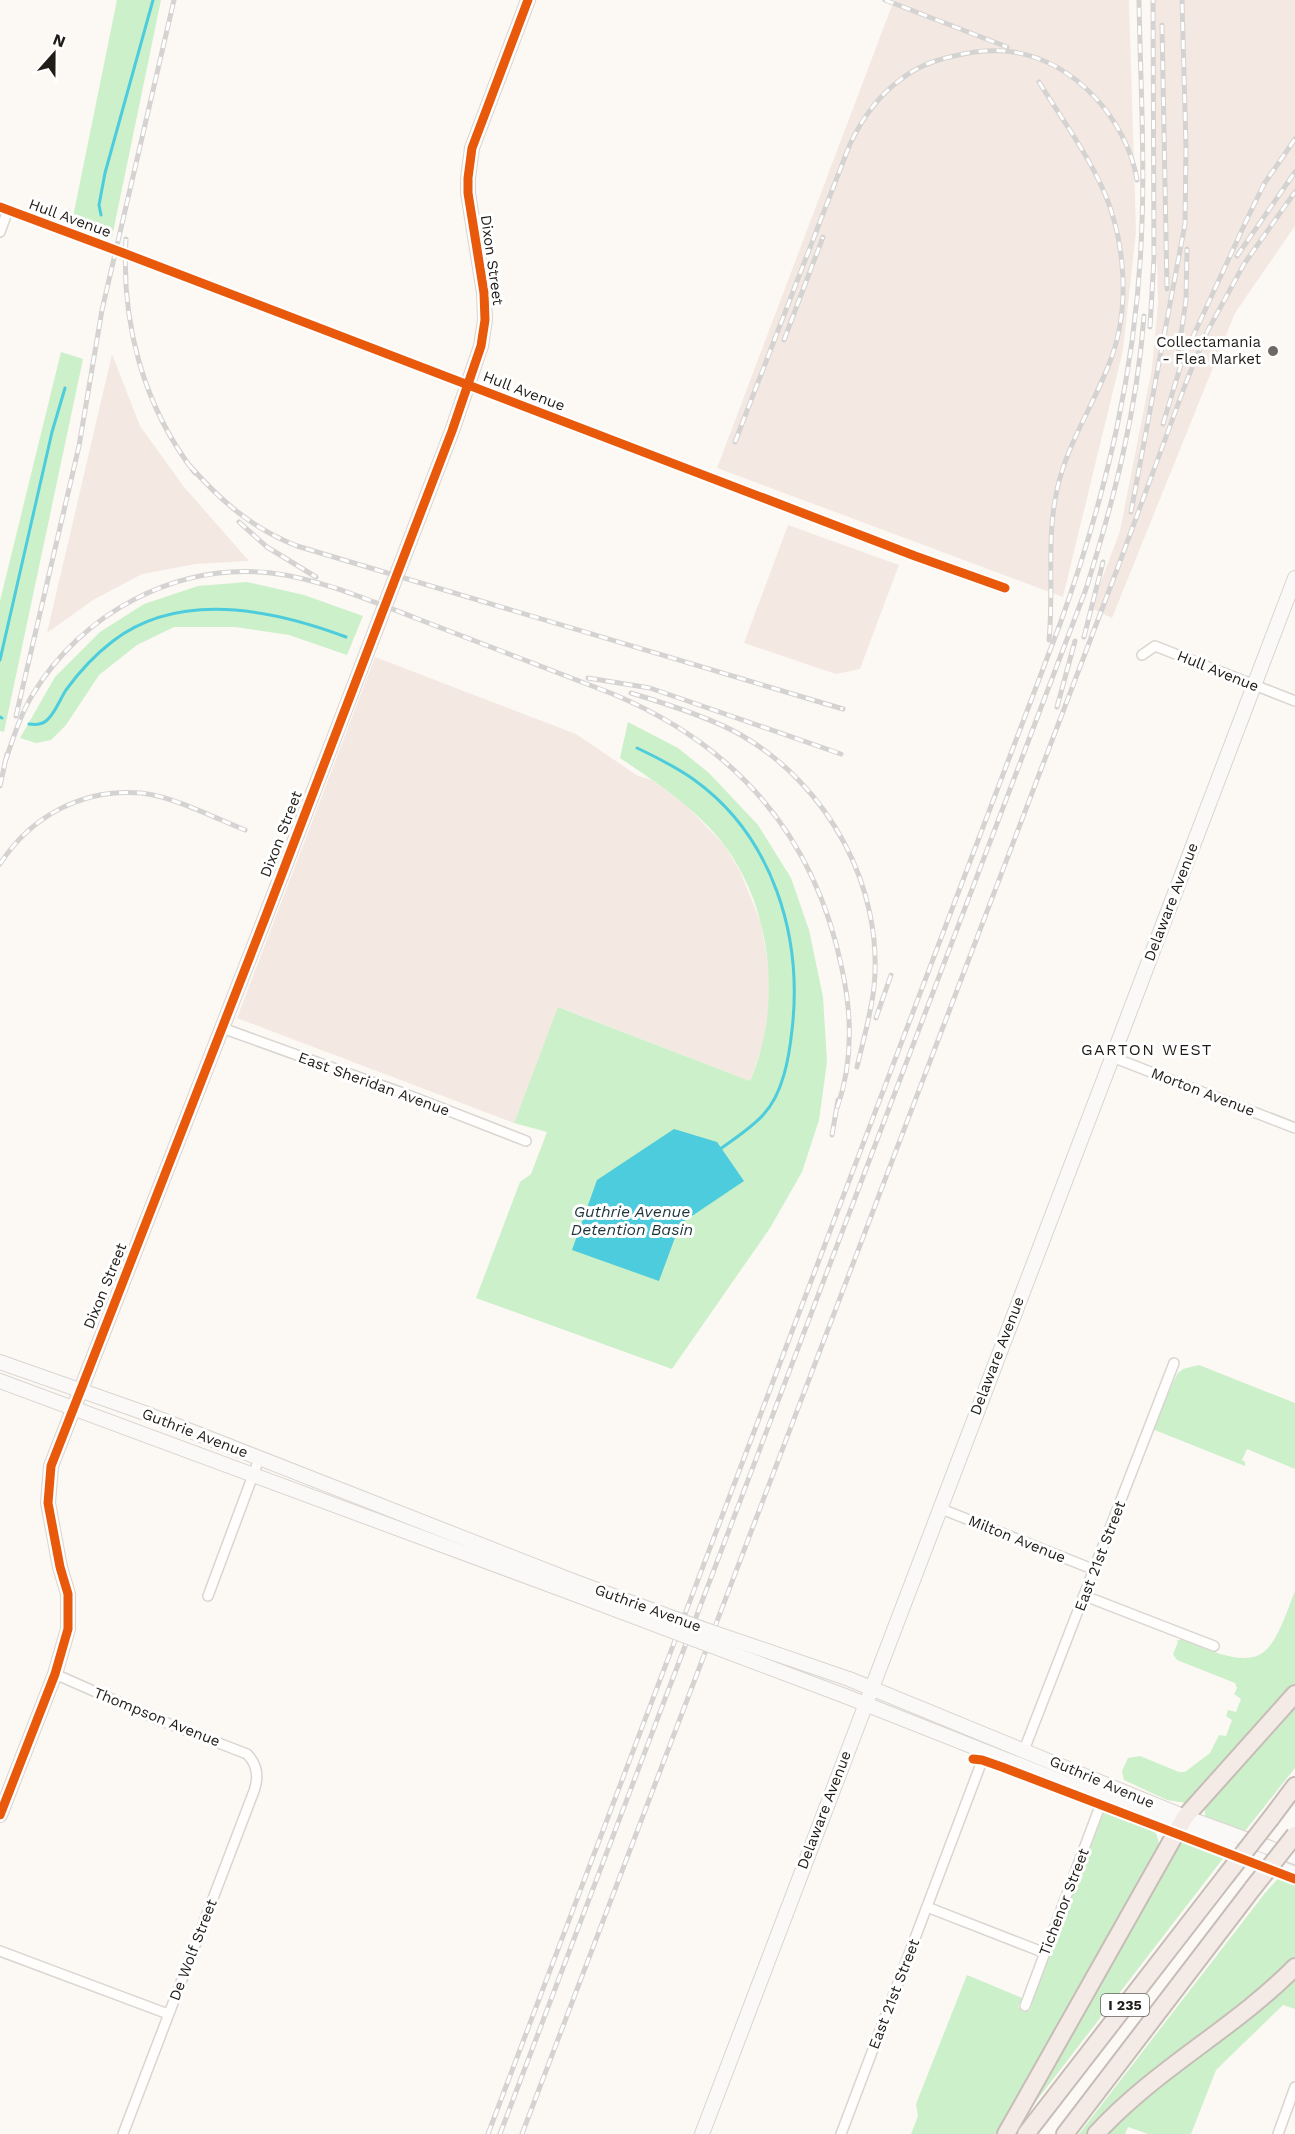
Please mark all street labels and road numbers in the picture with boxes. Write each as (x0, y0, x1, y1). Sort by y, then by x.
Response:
street label: Hull Avenue (26, 195, 114, 241)
street label: Dixon Street (477, 214, 507, 307)
street label: Hull Avenue (480, 367, 568, 415)
street label: Hull Avenue (1175, 646, 1261, 696)
street label: Dixon Street (256, 788, 306, 880)
street label: Delaware Avenue (1140, 840, 1202, 964)
street label: East Sheridan Avenue (296, 1048, 452, 1120)
street label: Morton Avenue (1149, 1064, 1257, 1120)
street label: Dixon Street (80, 1240, 131, 1332)
street label: Delaware Avenue (966, 1294, 1028, 1418)
street label: Guthrie Avenue (139, 1405, 251, 1461)
street label: East 21st Street (1071, 1498, 1130, 1614)
street label: Milton Avenue (966, 1511, 1068, 1567)
street label: Guthrie Avenue (592, 1580, 704, 1636)
street label: Thompson Avenue (91, 1683, 223, 1751)
street label: Delaware Avenue (793, 1748, 855, 1872)
street label: Guthrie Avenue (1047, 1752, 1157, 1812)
street label: Tichenor Street (1035, 1845, 1093, 1958)
street label: De Wolf Street (165, 1896, 221, 2003)
street label: East 21st Street (865, 1936, 924, 2052)
road number: I 235 (1101, 1994, 1149, 2016)

